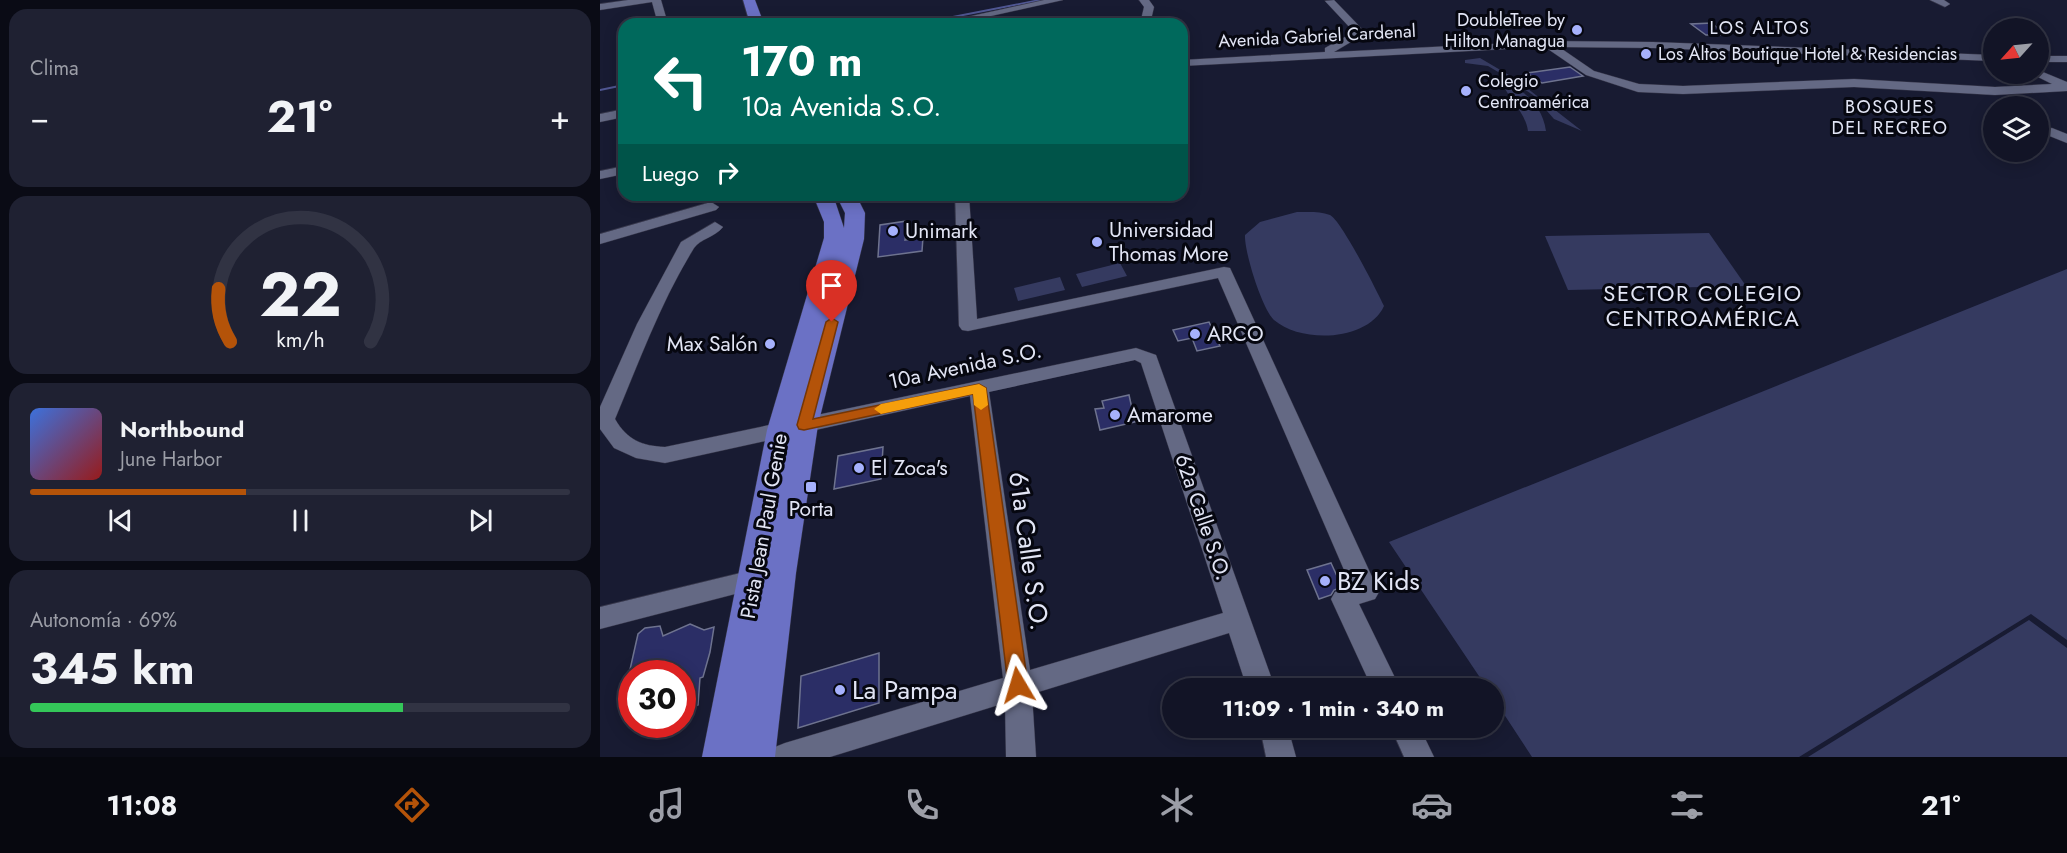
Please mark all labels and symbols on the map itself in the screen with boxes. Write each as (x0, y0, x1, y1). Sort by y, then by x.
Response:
place label: DoubleTree by Hilton Managua (1445, 7, 1565, 54)
district label: LOS ALTOS (1710, 15, 1810, 41)
street label: Avenida Gabriel Cardenal (1218, 18, 1416, 54)
north arrow (1983, 18, 2049, 84)
marker: DoubleTree by Hilton Managua (1570, 23, 1584, 37)
place label: Los Altos Boutique Hotel & Residencias (1658, 41, 1957, 67)
marker: Los Altos Boutique Hotel & Residencias (1639, 47, 1653, 61)
place label: Colegio Centroamérica (1478, 68, 1589, 115)
marker: Colegio Centroamérica (1459, 84, 1473, 98)
district label: BOSQUES DEL RECREO (1831, 94, 1949, 141)
place label: Universidad Thomas More (1109, 215, 1229, 269)
place label: Unimark (905, 216, 978, 246)
marker: Unimark (886, 224, 900, 238)
marker: Universidad Thomas More (1090, 235, 1104, 249)
pin (806, 260, 857, 322)
district label: SECTOR COLEGIO CENTROAMÉRICA (1603, 277, 1803, 334)
place label: ARCO (1207, 319, 1264, 349)
marker: ARCO (1188, 327, 1202, 341)
place label: Max Salón (667, 329, 758, 359)
street label: 10a Avenida S.O. (886, 335, 1044, 397)
marker: Max Salón (763, 337, 777, 351)
place label: Amarome (1127, 400, 1213, 430)
marker: Amarome (1108, 408, 1122, 422)
street label: Pista Jean Paul Genie (733, 431, 795, 621)
street label: 62a Calle S.O. (1167, 450, 1239, 584)
place label: El Zoca's (871, 453, 948, 483)
marker: El Zoca's (852, 461, 866, 475)
street label: 61a Calle S.O. (999, 469, 1059, 633)
marker: Porta (804, 480, 818, 494)
place label: Porta (789, 494, 833, 524)
place label: BZ Kids (1337, 562, 1420, 600)
marker: BZ Kids (1318, 574, 1332, 588)
position arrow (986, 653, 1050, 717)
speed limit sign: 30 (618, 660, 696, 738)
place label: La Pampa (852, 671, 958, 709)
marker: La Pampa (833, 683, 847, 697)

